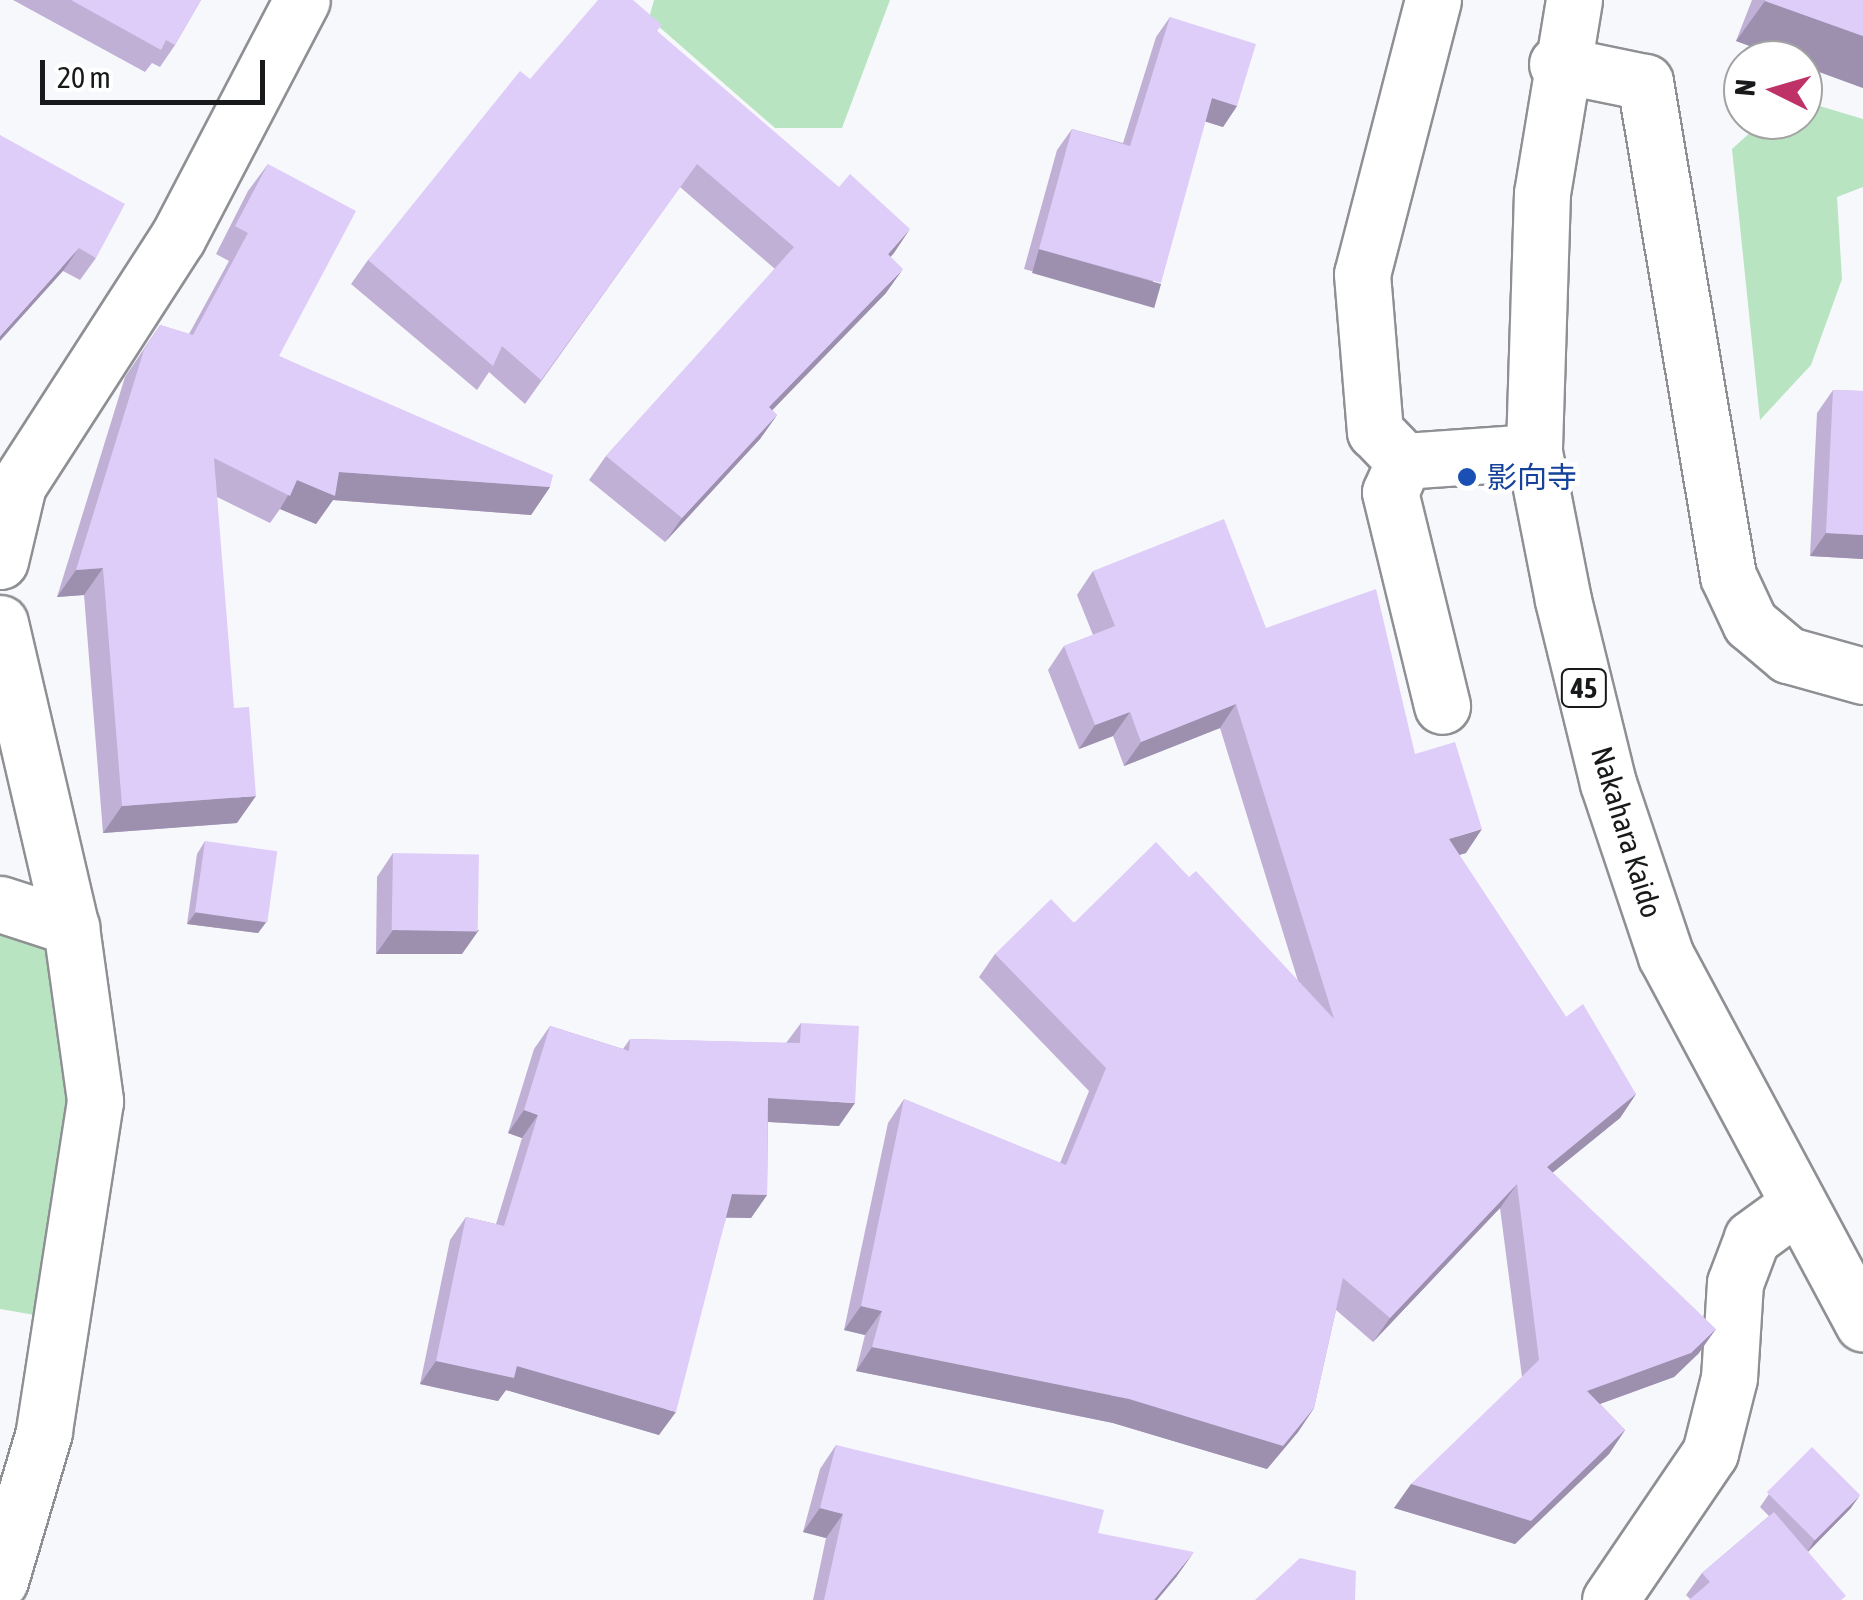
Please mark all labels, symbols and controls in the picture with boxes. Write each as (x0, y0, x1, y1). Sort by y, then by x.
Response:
scale bar (45, 40, 270, 102)
north arrow (1723, 40, 1823, 140)
text: 20 m (57, 60, 111, 94)
text: N (1728, 78, 1762, 97)
place label: 影向寺 (1487, 459, 1577, 495)
marker: 影向寺 (1456, 466, 1478, 488)
road number: 45 (1559, 665, 1609, 711)
street label: Nakahara Kaido (1584, 742, 1670, 922)

